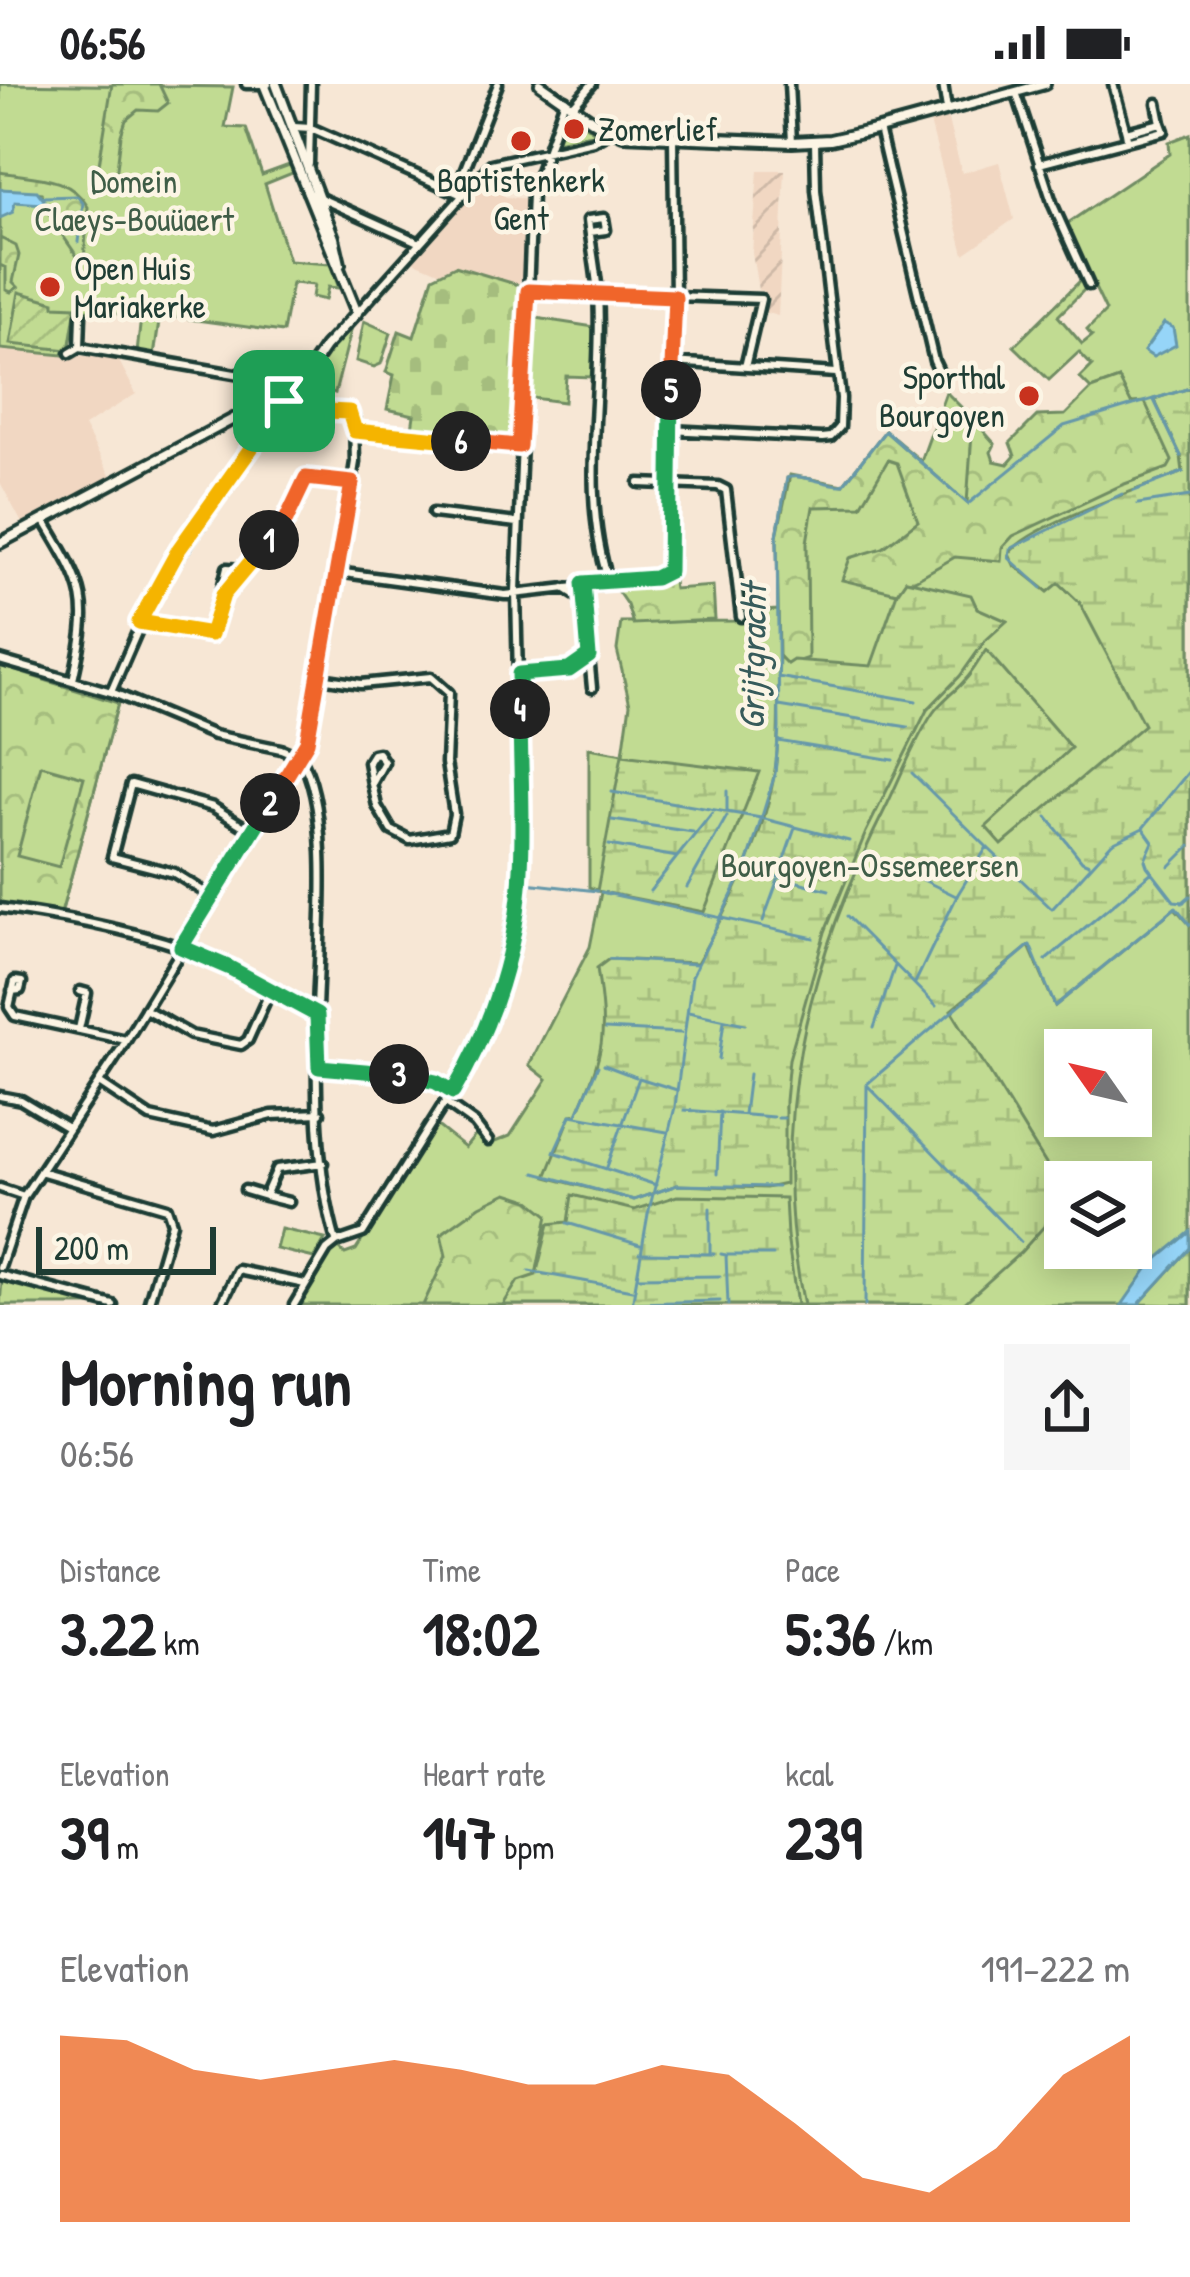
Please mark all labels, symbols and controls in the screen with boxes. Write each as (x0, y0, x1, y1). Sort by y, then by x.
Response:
text: 06:56 (60, 12, 146, 73)
place label: Zomerlief (598, 107, 718, 151)
marker: Zomerlief (561, 116, 587, 142)
marker: Baptistenkerk Gent (508, 128, 534, 154)
place label: Baptistenkerk Gent (437, 158, 605, 240)
park label: Domein Claeys-Bouüaert (34, 159, 234, 242)
place label: Open Huis Mariakerke (74, 246, 206, 328)
marker: Open Huis Mariakerke (37, 274, 63, 300)
pin (233, 350, 335, 452)
place label: Sporthal Bourgoyen (879, 355, 1005, 438)
pin: 5 (641, 360, 701, 420)
icon: arrive (251, 368, 317, 434)
text: 5 (664, 368, 678, 412)
marker: Sporthal Bourgoyen (1016, 383, 1042, 409)
pin: 6 (431, 411, 491, 471)
text: 6 (454, 419, 468, 463)
pin: 1 (239, 510, 299, 570)
text: 1 (263, 518, 275, 562)
water label: Grijtgracht (726, 578, 778, 730)
pin: 4 (490, 679, 550, 739)
text: 4 (514, 687, 526, 731)
pin: 2 (240, 773, 300, 833)
text: 2 (262, 781, 278, 825)
park label: Bourgoyen-Ossemeersen (721, 843, 1019, 888)
north arrow (1044, 1029, 1152, 1137)
map controls (1044, 1029, 1152, 1269)
pin: 3 (369, 1044, 429, 1104)
text: 3 (392, 1052, 406, 1096)
button: layers (1044, 1161, 1152, 1269)
scale bar (36, 1221, 216, 1274)
text: 200 m (54, 1226, 129, 1270)
text: Morning run (60, 1336, 352, 1426)
button: share (1004, 1344, 1130, 1470)
text: 06:56 (60, 1426, 134, 1479)
text: Distance (60, 1548, 161, 1592)
text: Time (423, 1548, 481, 1592)
text: Pace (785, 1548, 840, 1592)
text: 3.22 (60, 1592, 156, 1674)
text: 18:02 (423, 1592, 539, 1674)
text: 5:36 (785, 1592, 875, 1674)
text: km (156, 1621, 200, 1665)
text: /km (875, 1621, 933, 1665)
text: Elevation (60, 1752, 170, 1796)
text: Heart rate (423, 1752, 546, 1796)
text: kcal (785, 1752, 834, 1796)
text: 39 (60, 1796, 109, 1878)
text: 147 (423, 1796, 497, 1878)
text: 239 (785, 1796, 862, 1878)
text: m (109, 1825, 139, 1869)
text: bpm (497, 1825, 554, 1869)
text: Elevation (60, 1941, 190, 1994)
text: 191–222 m (981, 1941, 1130, 1994)

